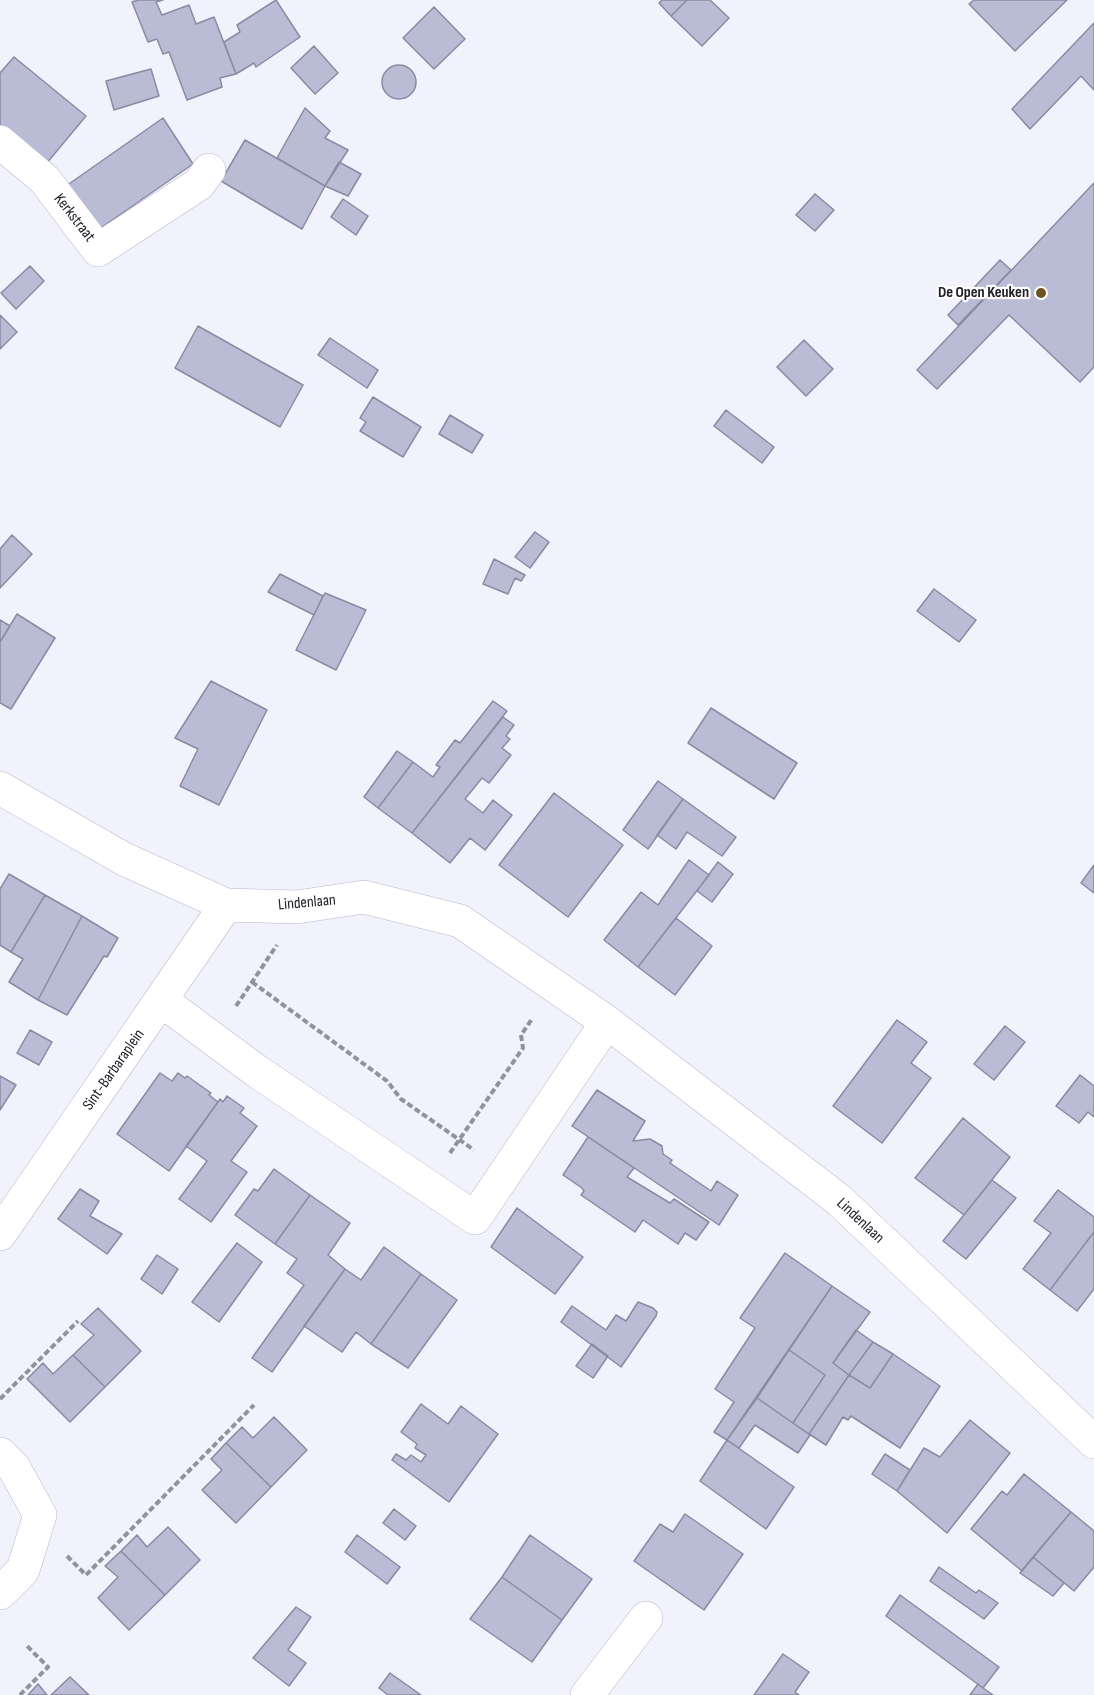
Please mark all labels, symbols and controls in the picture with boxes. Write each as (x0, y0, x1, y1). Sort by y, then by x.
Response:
street label: Kerkstraat (49, 190, 99, 246)
place label: De Open Keuken (938, 283, 1029, 303)
marker: De Open Keuken (1034, 286, 1048, 300)
street label: Lindenlaan (277, 891, 337, 915)
street label: Sint-Barbaraplein (79, 1026, 149, 1114)
street label: Lindenlaan (832, 1194, 888, 1248)

